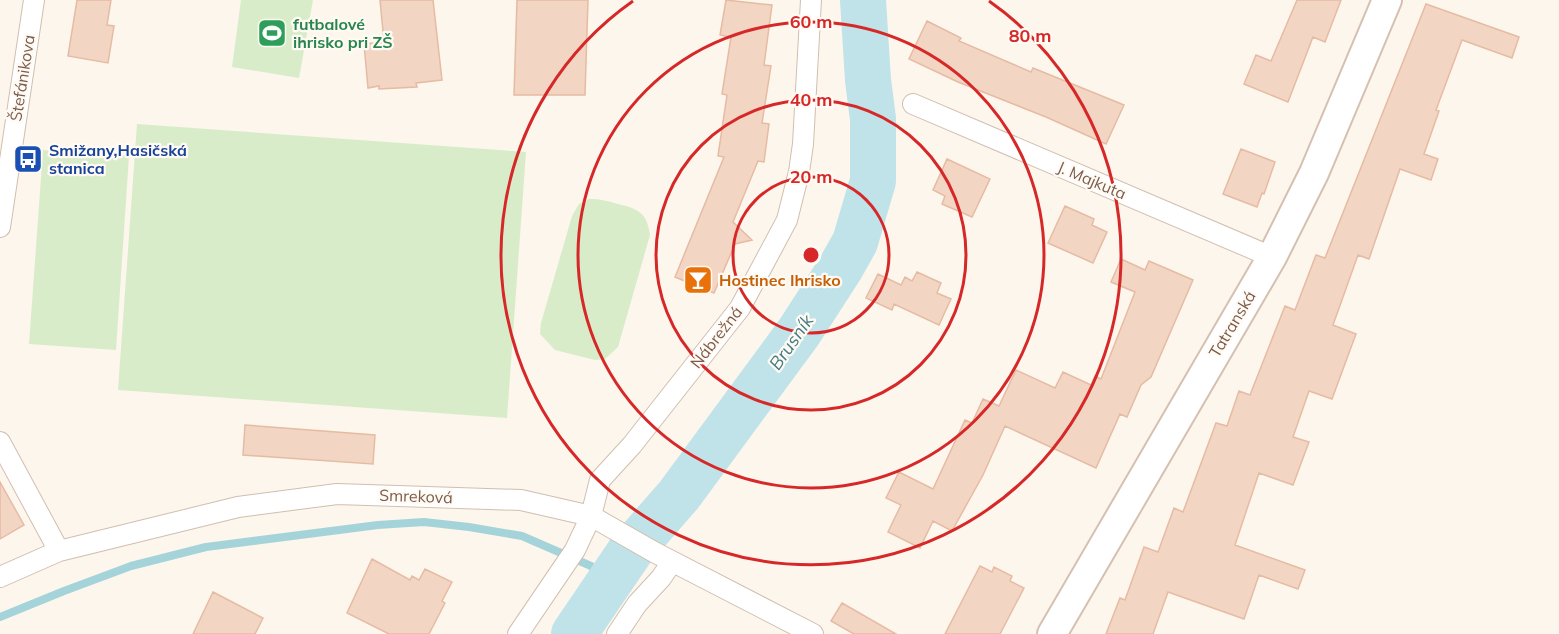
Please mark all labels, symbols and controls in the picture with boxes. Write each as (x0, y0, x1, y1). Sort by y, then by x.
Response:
text: 60 m (790, 10, 832, 33)
place label: futbalové ihrisko pri ZŠ (293, 14, 393, 52)
sports icon: futbalové ihrisko pri ZŠ (256, 17, 288, 49)
text: 80 m (1009, 24, 1051, 47)
street label: Štefánikova (5, 33, 39, 123)
text: 40 m (790, 88, 832, 111)
place label: Smižany,Hasičská stanica (49, 140, 187, 178)
bus stop icon: Smižany,Hasičská stanica (12, 143, 44, 175)
street label: J. Majkuta (1055, 157, 1129, 203)
text: 20 m (790, 165, 832, 188)
centre of rings (801, 245, 821, 265)
bar icon: Hostinec Ihrisko (682, 264, 714, 296)
place label: Hostinec Ihrisko (719, 270, 841, 290)
street label: Tatranská (1204, 287, 1260, 361)
street label: Nábrežná (686, 302, 746, 372)
water label: Brusník (764, 309, 819, 374)
street label: Smreková (379, 485, 453, 507)

